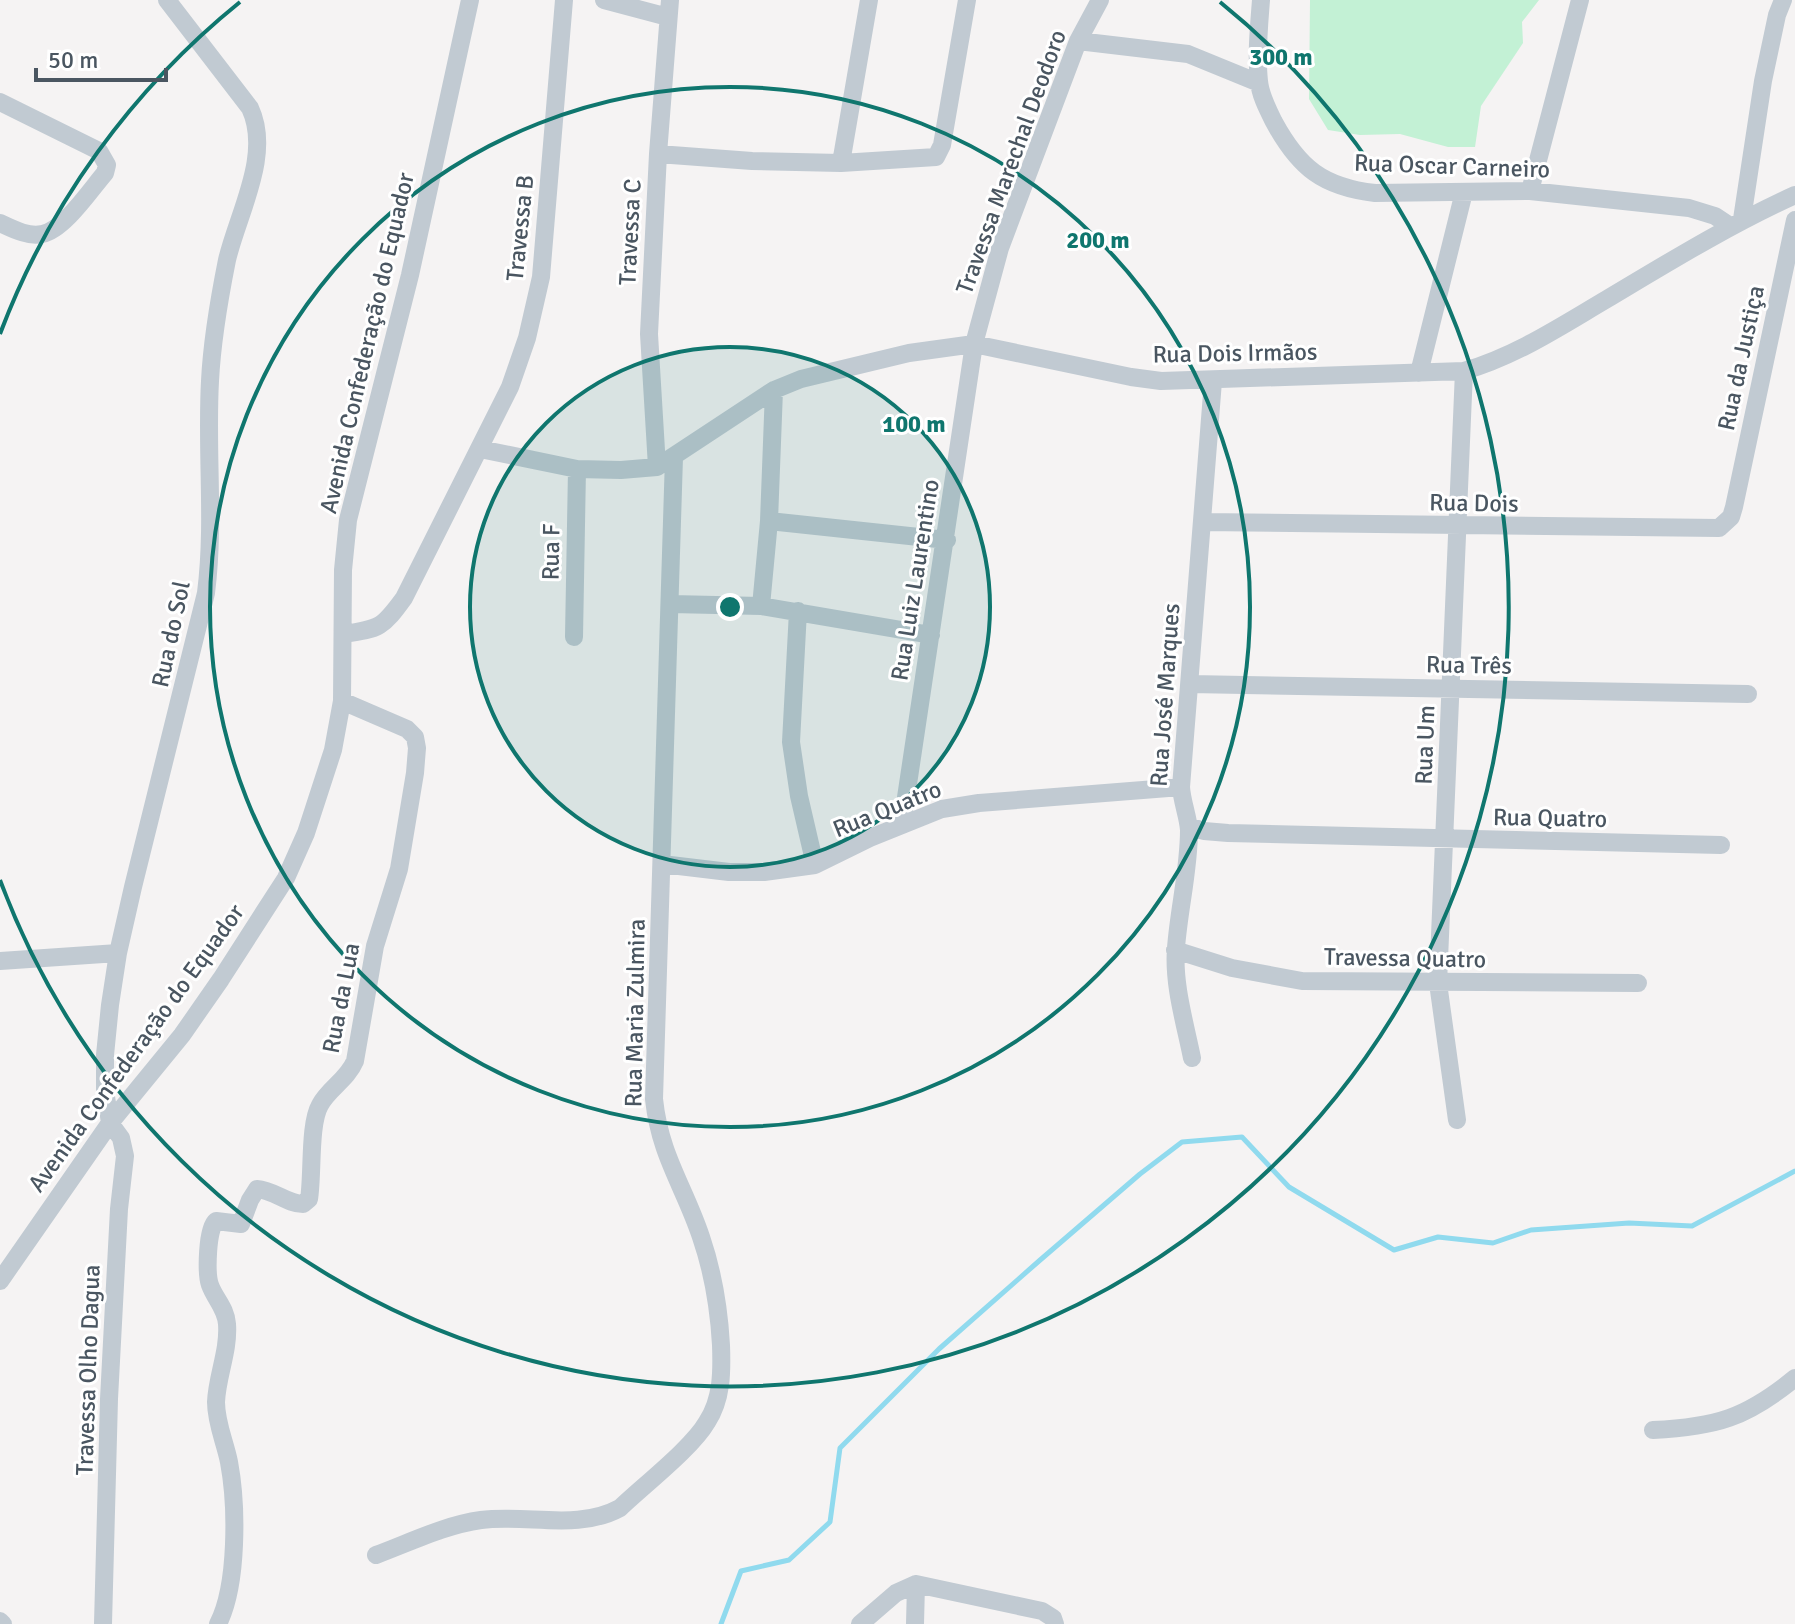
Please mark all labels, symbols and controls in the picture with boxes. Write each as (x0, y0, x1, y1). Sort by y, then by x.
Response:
street label: Travessa Marechal Deodoro (949, 26, 1073, 298)
scale bar (36, 32, 166, 82)
text: 300 m (1249, 42, 1313, 72)
text: 50 m (48, 45, 98, 75)
street label: Rua Oscar Carneiro (1353, 148, 1551, 184)
street label: Avenida Confederação do Equador (313, 170, 421, 516)
street label: Travessa B (500, 173, 540, 283)
street label: Travessa C (612, 178, 648, 286)
text: 200 m (1066, 225, 1130, 255)
street label: Rua da Justiça (1711, 283, 1771, 433)
street label: Rua Dois Irmãos (1152, 337, 1318, 369)
text: 100 m (882, 409, 946, 439)
street label: Rua Luiz Laurentino (884, 477, 946, 683)
street label: Rua Dois (1429, 487, 1519, 519)
street label: Rua F (536, 523, 566, 581)
street label: Rua do Sol (145, 578, 197, 690)
centre of rings (716, 593, 744, 621)
street label: Rua José Marques (1144, 602, 1186, 788)
street label: Rua Três (1426, 649, 1512, 681)
street label: Rua Um (1409, 705, 1441, 785)
street label: Rua Quatro (828, 774, 946, 844)
street label: Rua Quatro (1493, 802, 1607, 834)
street label: Avenida Confederação do Equador (21, 898, 251, 1198)
street label: Rua Maria Zulmira (618, 918, 652, 1108)
street label: Rua da Lua (316, 940, 366, 1056)
street label: Travessa Quatro (1324, 942, 1486, 974)
street label: Travessa Olho Dagua (69, 1264, 107, 1476)

